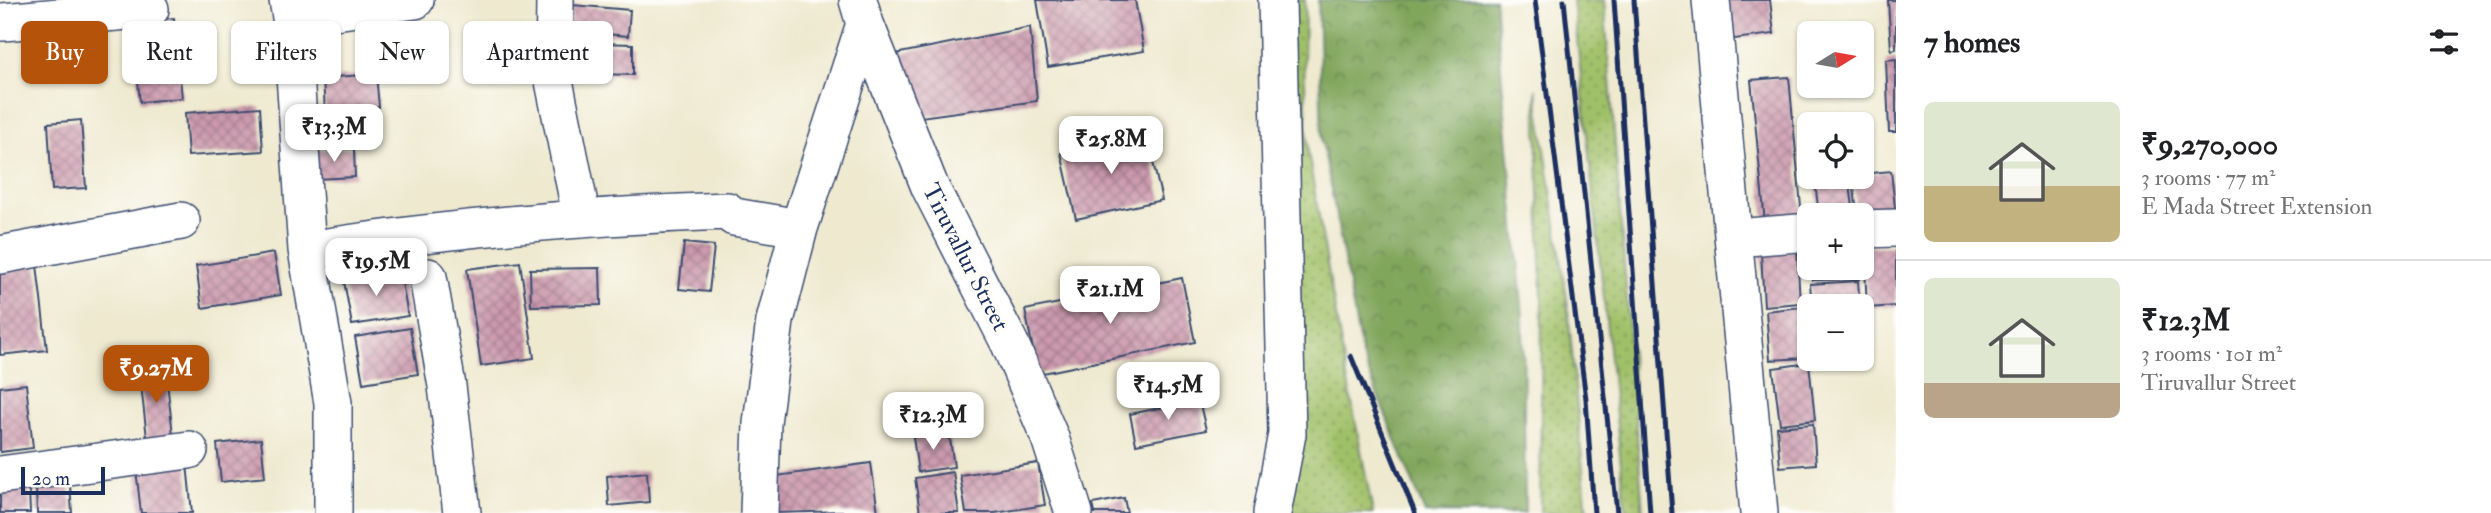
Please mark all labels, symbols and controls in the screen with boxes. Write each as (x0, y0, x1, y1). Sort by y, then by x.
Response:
chip: Buy (21, 21, 108, 84)
chip: Rent (122, 21, 217, 84)
chip: Filters (231, 21, 341, 84)
chip: New (355, 21, 449, 84)
chip: Apartment (463, 21, 613, 84)
north arrow (1797, 21, 1874, 98)
map controls (1797, 21, 1874, 371)
icon: filters (2425, 23, 2463, 61)
text: 7 homes (1924, 24, 2020, 61)
pin: ₹13.3M (277, 104, 391, 164)
text: ₹13.3M (301, 112, 367, 141)
button: locate (1797, 112, 1874, 189)
pin: ₹25.8M (1054, 116, 1168, 176)
text: ₹25.8M (1075, 124, 1147, 153)
text: ₹9,270,000 (2141, 126, 2278, 163)
icon: home (1980, 130, 2064, 214)
text: 3 rooms · 77 m² (2141, 163, 2276, 192)
street label: Tiruvallur Street (915, 178, 1016, 337)
text: E Mada Street Extension (2141, 192, 2372, 221)
button: + (1797, 203, 1874, 280)
pin: ₹19.5M (319, 238, 433, 298)
text: ₹19.5M (341, 246, 411, 275)
pin: ₹21.1M (1053, 266, 1167, 326)
text: ₹21.1M (1076, 274, 1144, 303)
button: − (1797, 294, 1874, 371)
text: ₹12.3M (2141, 302, 2230, 339)
icon: home (1980, 306, 2064, 390)
text: 3 rooms · 101 m² (2141, 339, 2282, 368)
pin: ₹9.27M (99, 346, 213, 405)
text: ₹9.27M (119, 353, 193, 382)
pin: ₹14.5M (1111, 362, 1225, 422)
text: Tiruvallur Street (2141, 368, 2296, 397)
text: ₹14.5M (1133, 370, 1203, 399)
pin: ₹12.3M (876, 392, 990, 452)
text: ₹12.3M (899, 400, 967, 429)
scale bar (21, 464, 105, 496)
text: 20 m (32, 467, 70, 491)

